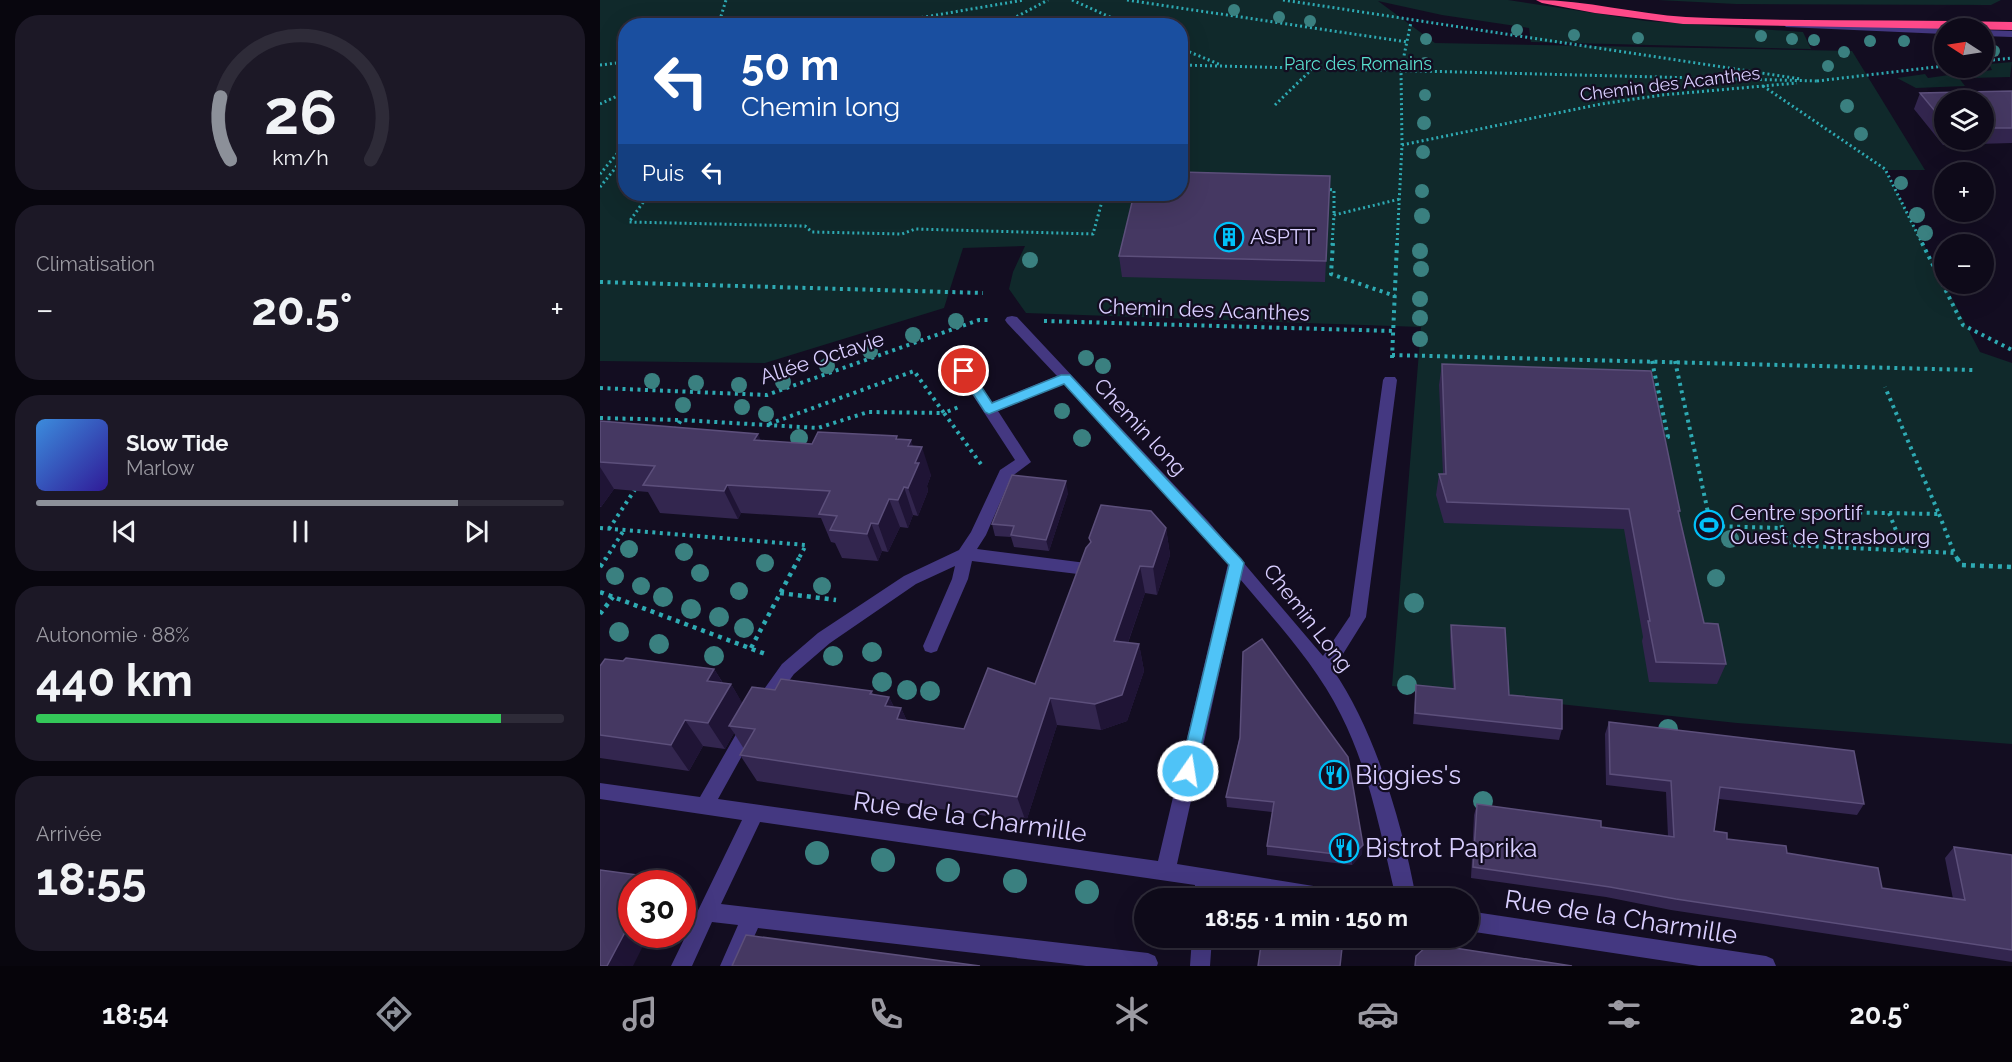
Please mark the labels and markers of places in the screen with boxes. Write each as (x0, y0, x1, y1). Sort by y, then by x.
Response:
building icon: ASPTT (1213, 221, 1245, 253)
place label: ASPTT (1250, 224, 1316, 249)
pin (938, 345, 989, 396)
place label: Centre sportif Ouest de Strasbourg (1730, 500, 1930, 549)
sports icon: Centre sportif Ouest de Strasbourg (1693, 509, 1725, 541)
restaurant icon: Biggies's (1318, 759, 1350, 791)
place label: Biggies's (1355, 760, 1461, 790)
restaurant icon: Bistrot Paprika (1328, 832, 1360, 864)
place label: Bistrot Paprika (1365, 833, 1538, 863)

